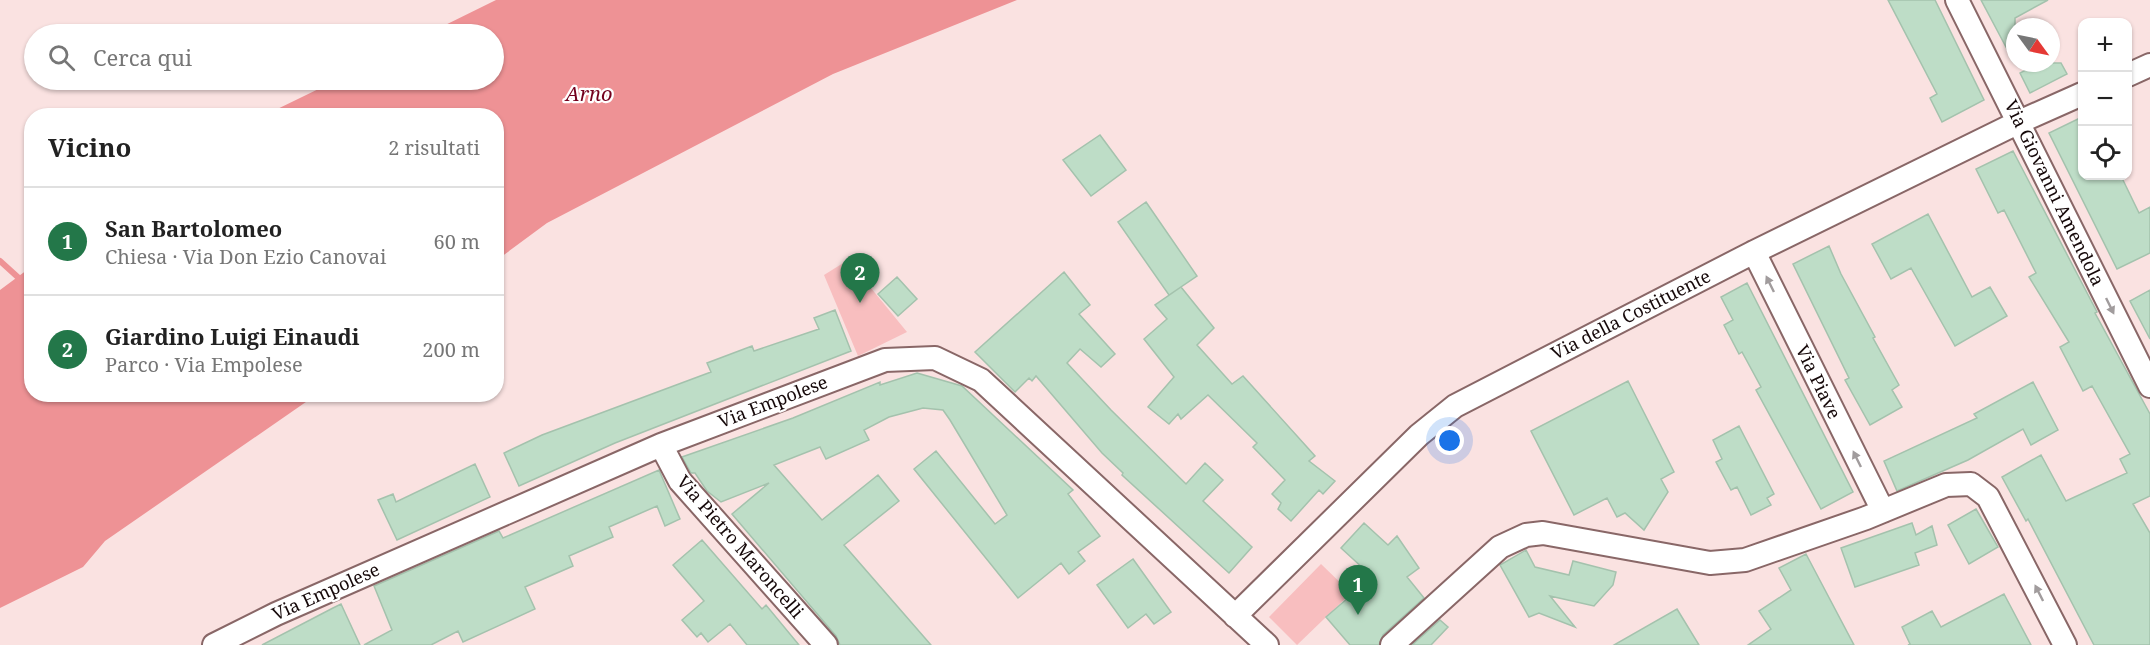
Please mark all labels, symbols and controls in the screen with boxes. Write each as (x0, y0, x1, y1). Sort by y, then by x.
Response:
north arrow (2006, 18, 2060, 72)
map controls (2078, 18, 2132, 180)
button: + (2078, 18, 2132, 72)
search box (24, 24, 504, 90)
icon: search (45, 41, 78, 74)
text: Cerca qui (93, 42, 192, 72)
button: − (2078, 72, 2132, 126)
water label: Arno (564, 80, 612, 107)
street label: Via Giovanni Amendola (1999, 96, 2110, 290)
button: locate (2078, 126, 2132, 180)
text: Vicino (48, 129, 131, 165)
text: 2 risultati (388, 134, 480, 161)
text: San Bartolomeo (105, 213, 282, 243)
text: 1 (62, 228, 73, 255)
text: 60 m (434, 228, 480, 255)
text: Chiesa · Via Don Ezio Canovai (105, 243, 386, 270)
pin: 2 (840, 254, 880, 303)
street label: Via della Costituente (1547, 263, 1714, 365)
one-way arrow (1765, 276, 1775, 293)
one-way arrow (2106, 298, 2115, 315)
text: Giardino Luigi Einaudi (105, 321, 360, 351)
text: 2 (62, 336, 73, 363)
text: 200 m (422, 336, 480, 363)
street label: Via Piave (1791, 341, 1847, 423)
text: Parco · Via Empolese (105, 351, 303, 378)
street label: Via Empolese (714, 369, 831, 433)
your location (1435, 426, 1464, 455)
one-way arrow (1852, 450, 1861, 467)
street label: Via Pietro Maroncelli (672, 470, 810, 623)
street label: Via Empolese (268, 557, 383, 626)
pin: 1 (1338, 566, 1378, 615)
one-way arrow (2034, 584, 2043, 601)

